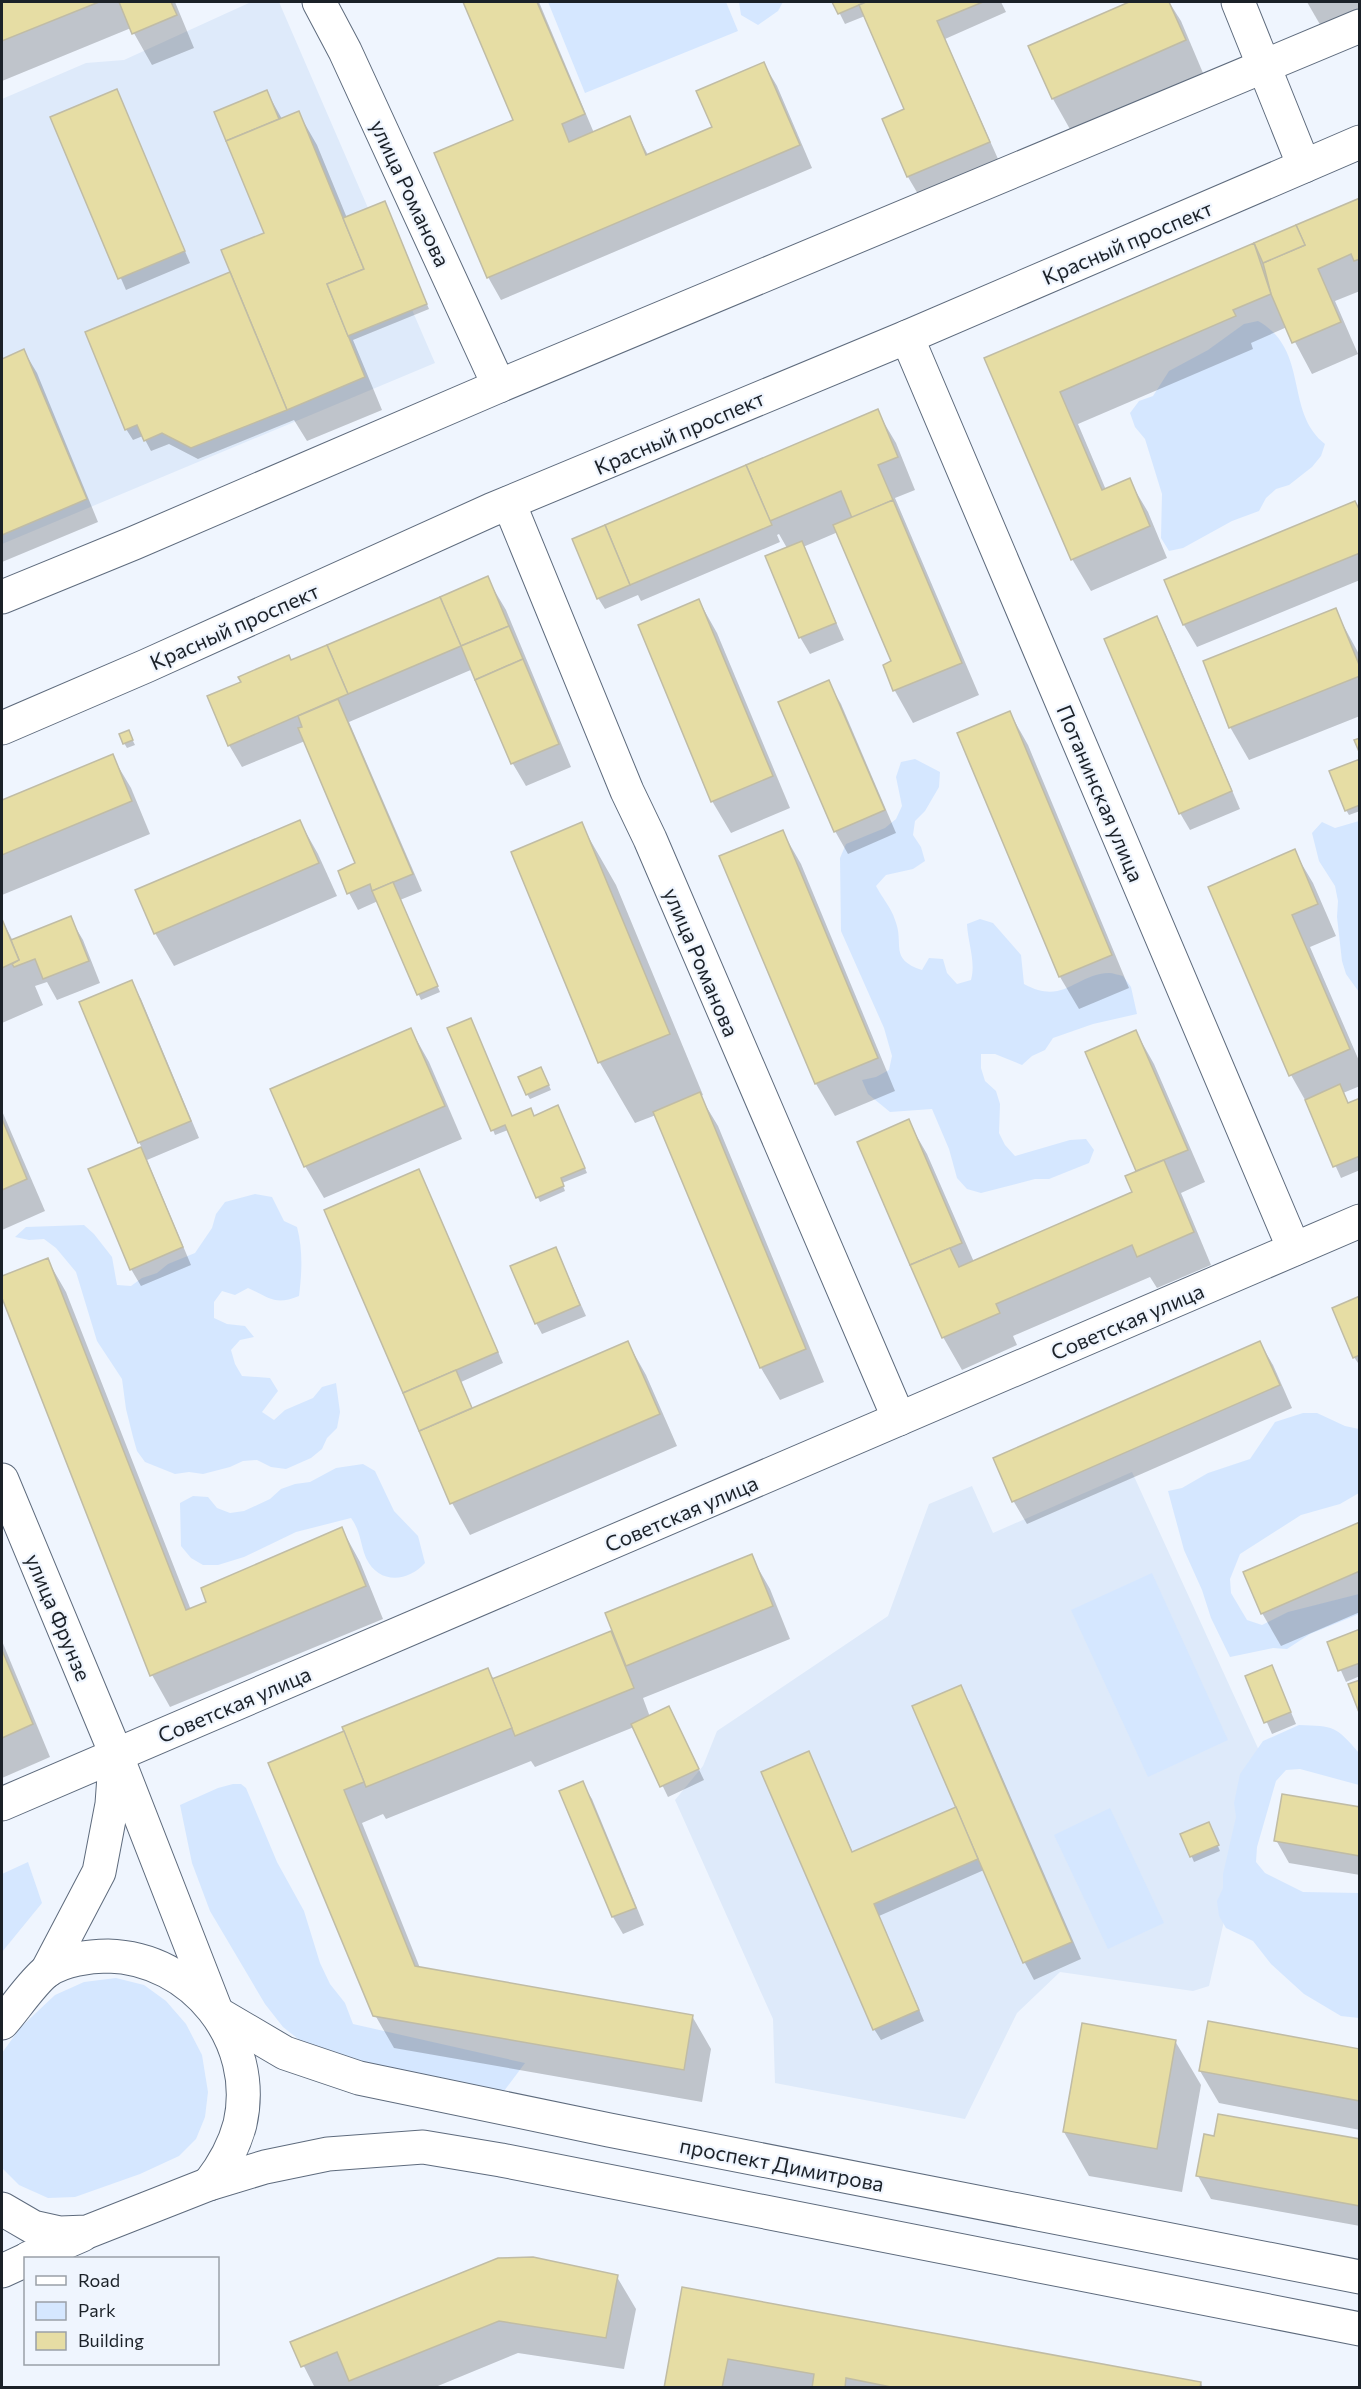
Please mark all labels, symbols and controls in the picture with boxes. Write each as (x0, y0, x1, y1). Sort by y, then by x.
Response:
street label: улица Романова (366, 116, 456, 270)
street label: Красный проспект (1038, 195, 1216, 289)
street label: Красный проспект (590, 385, 768, 479)
street label: Красный проспект (146, 577, 322, 674)
street label: Потанинская улица (1052, 701, 1150, 885)
street label: улица Романова (659, 884, 745, 1040)
street label: Советская улица (1047, 1277, 1207, 1365)
street label: Советская улица (601, 1469, 761, 1557)
street label: улица Фрунзе (21, 1550, 97, 1684)
street label: Советская улица (154, 1660, 314, 1748)
street label: проспект Димитрова (678, 2132, 886, 2196)
legend (24, 2257, 219, 2365)
text: Road (78, 2269, 120, 2291)
text: Park (78, 2299, 116, 2321)
text: Building (78, 2329, 144, 2351)

